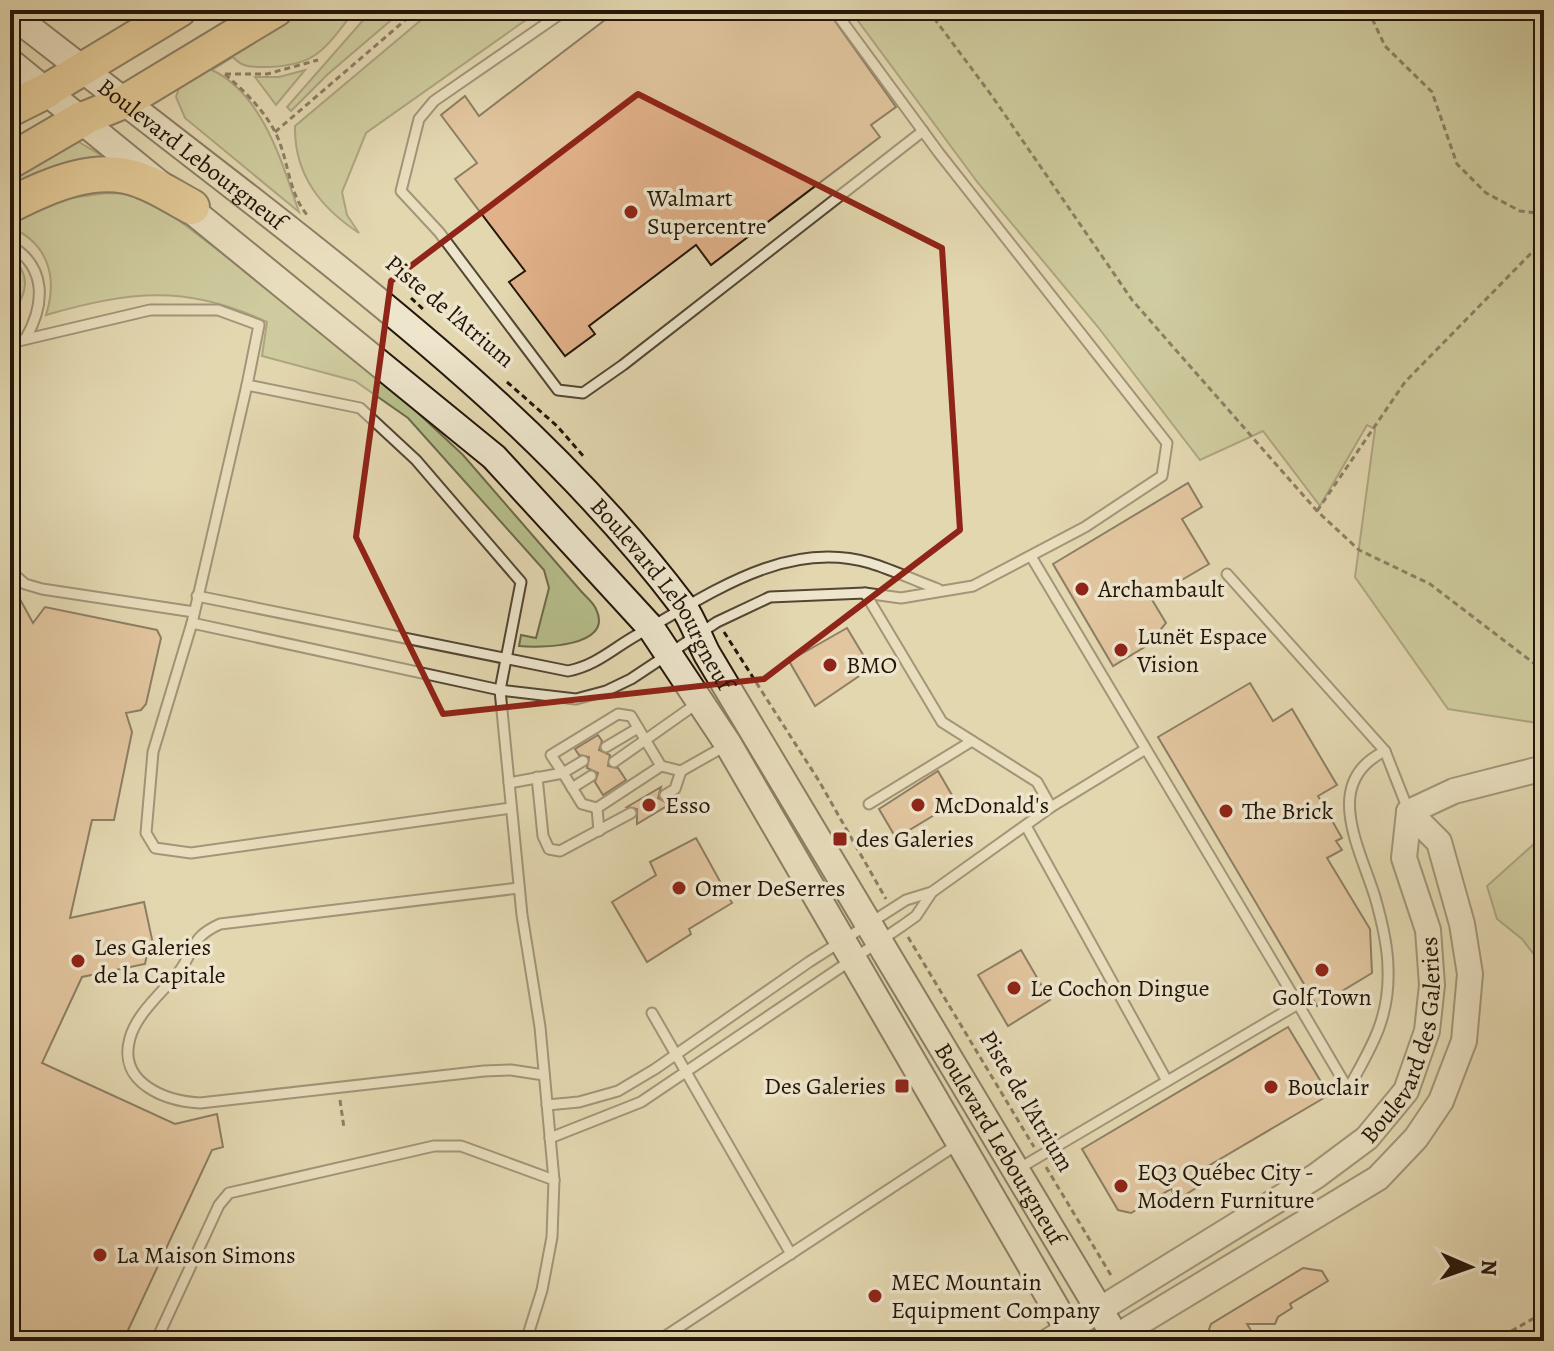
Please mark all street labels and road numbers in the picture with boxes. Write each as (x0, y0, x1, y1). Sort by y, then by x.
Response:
street label: Boulevard Lebourgneuf (91, 71, 295, 239)
street label: Piste de l'Atrium (379, 247, 521, 375)
street label: Boulevard Lebourgneuf (583, 491, 743, 699)
street label: Boulevard des Galeries (1353, 935, 1448, 1150)
street label: Piste de l'Atrium (972, 1024, 1082, 1178)
street label: Boulevard Lebourgneuf (927, 1037, 1074, 1253)

